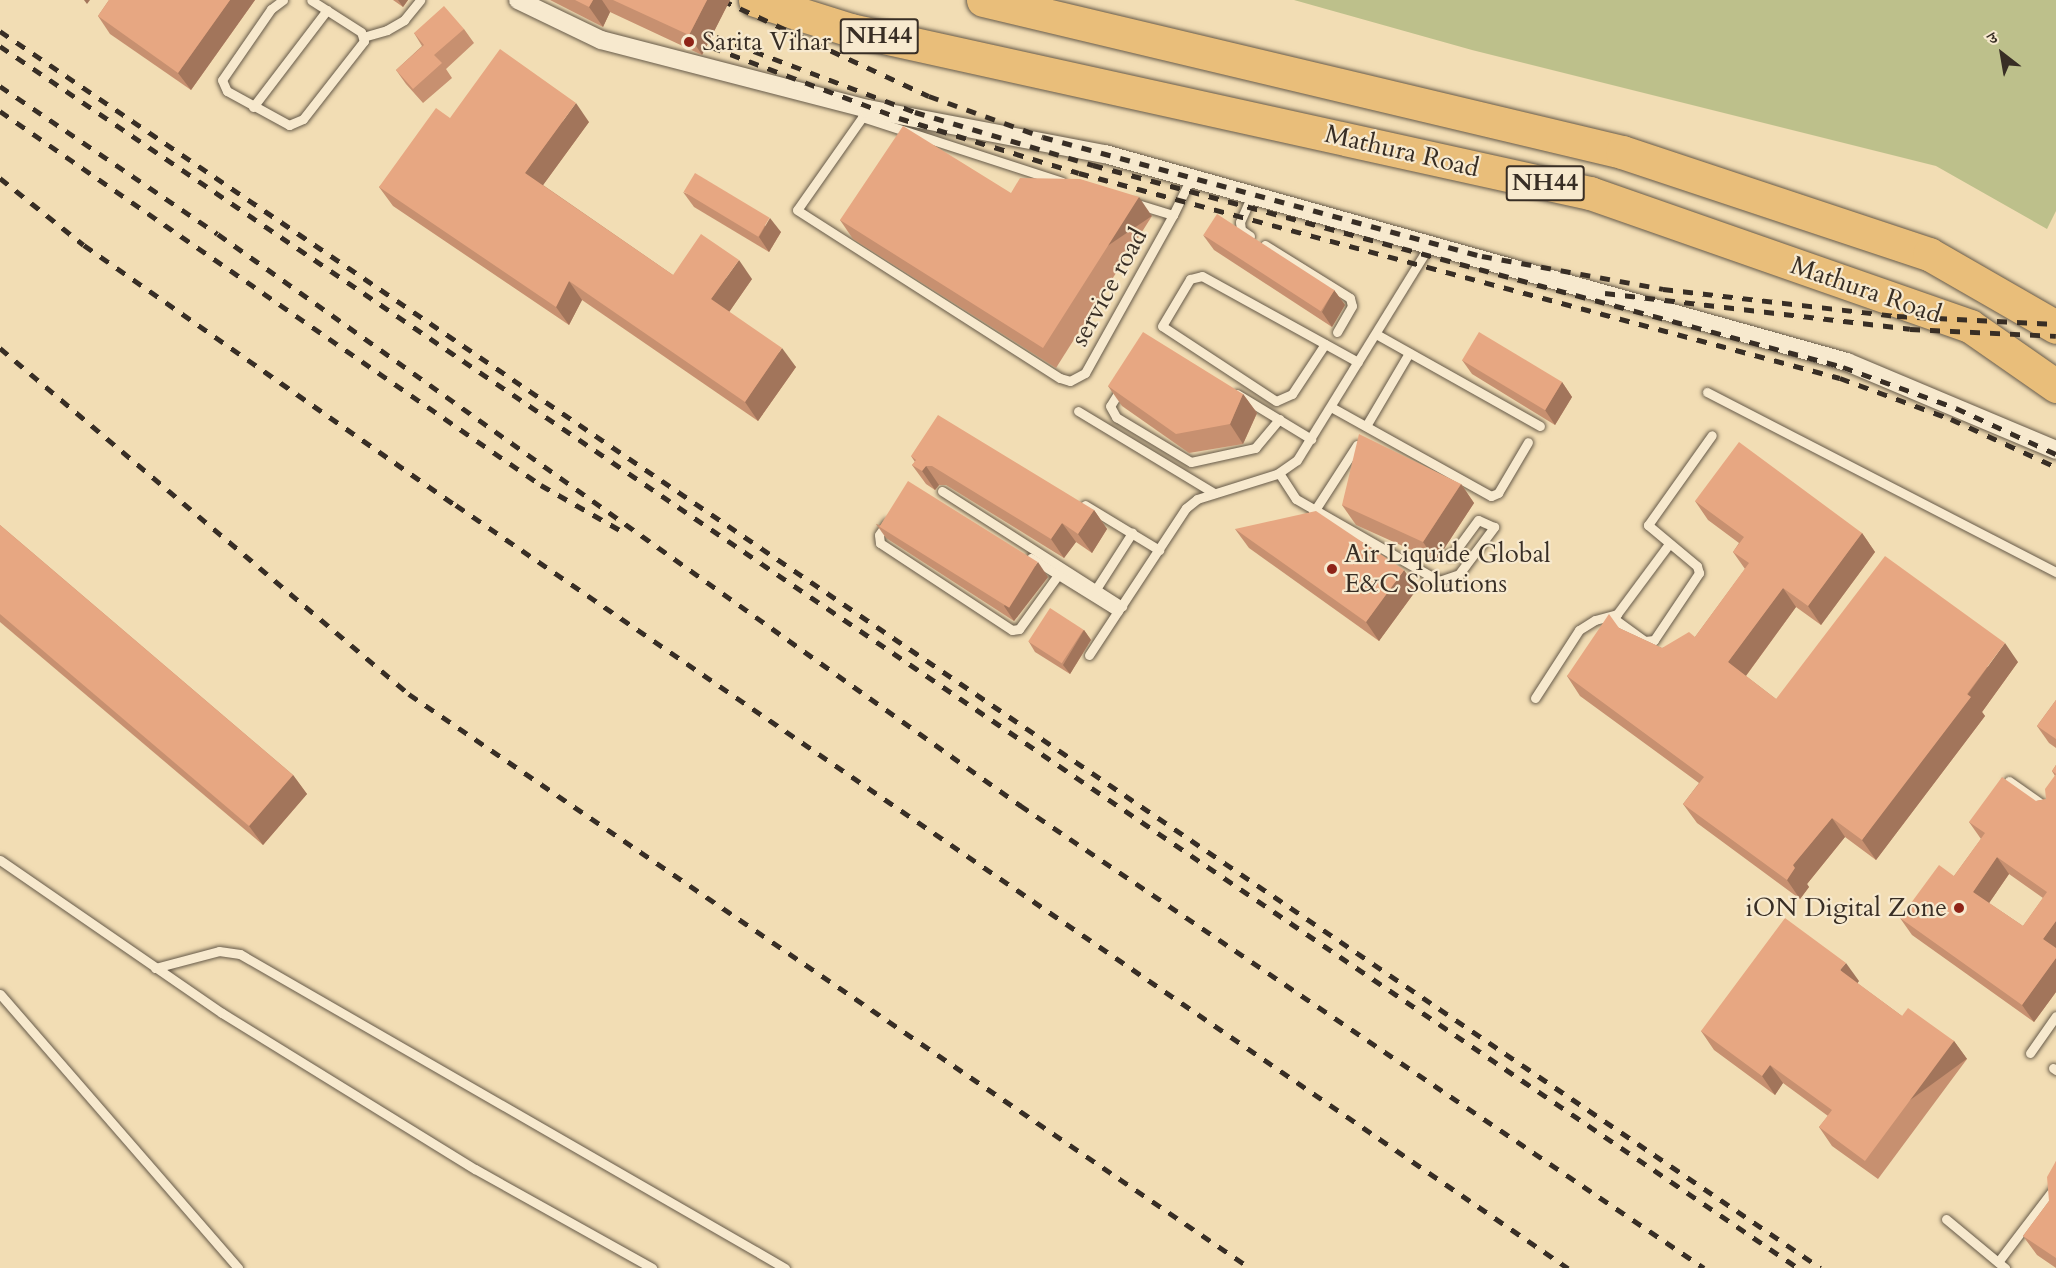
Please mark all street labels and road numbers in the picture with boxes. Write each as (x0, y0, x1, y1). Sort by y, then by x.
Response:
road number: NH44 (838, 15, 920, 57)
street label: Mathura Road (1322, 118, 1482, 184)
road number: NH44 (1504, 162, 1586, 204)
street label: service road (1064, 223, 1154, 351)
street label: Mathura Road (1787, 250, 1945, 330)

